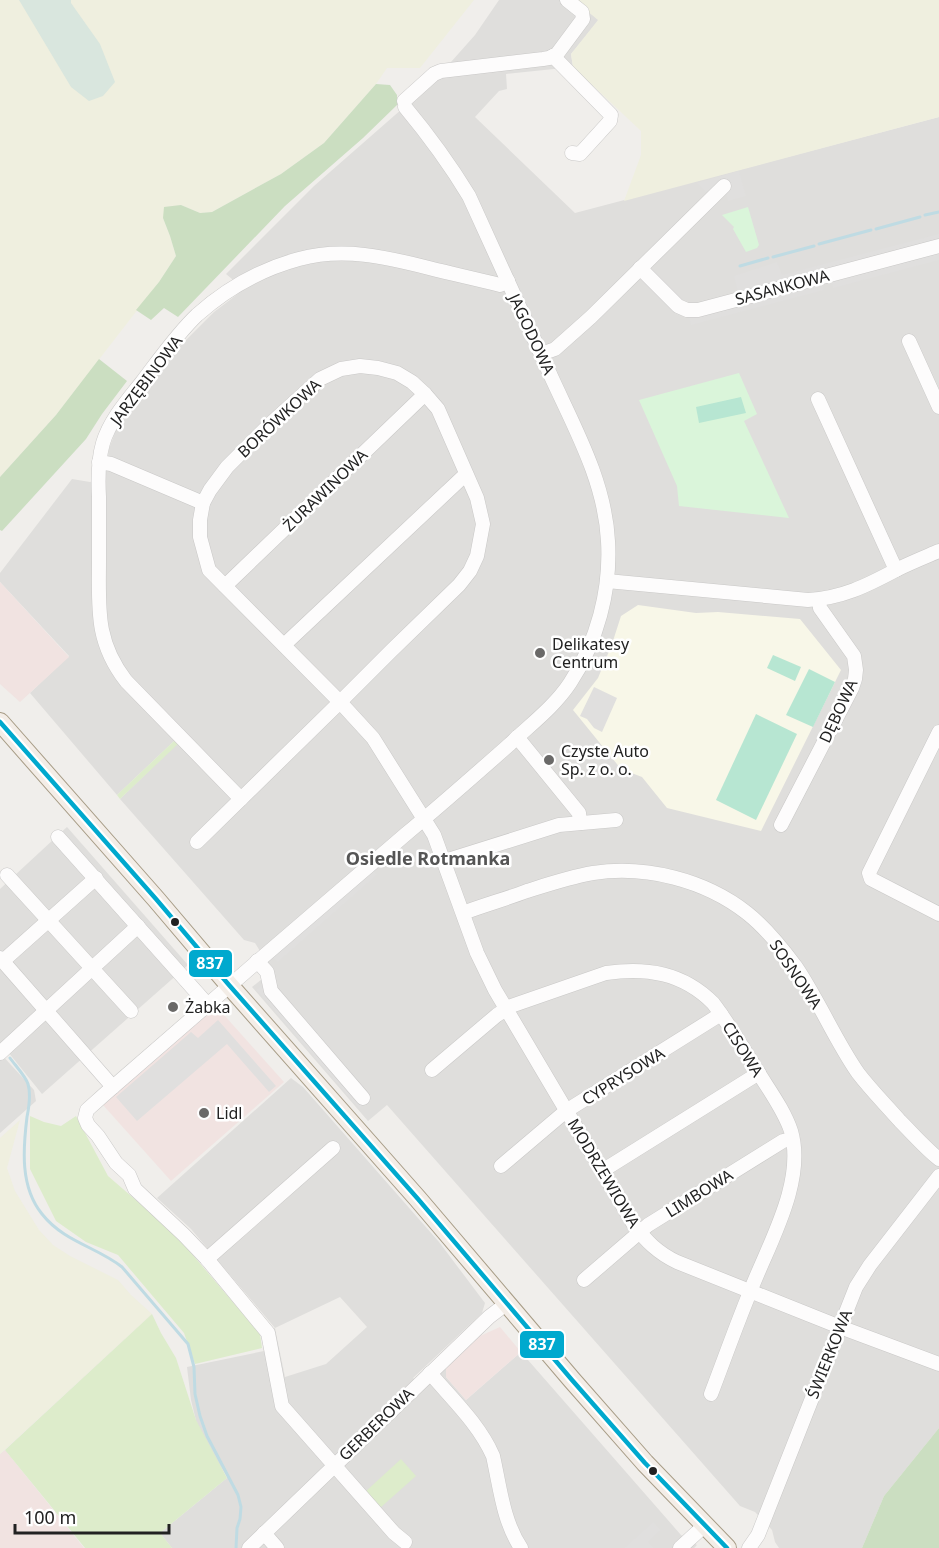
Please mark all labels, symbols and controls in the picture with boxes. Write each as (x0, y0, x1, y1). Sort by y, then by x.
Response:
street label: SASANKOWA (733, 264, 832, 310)
street label: JAGODOWA (503, 288, 561, 379)
street label: JARZĘBINOWA (104, 330, 188, 431)
street label: BORÓWKOWA (233, 373, 326, 462)
street label: ŻURAWINOWA (278, 443, 373, 536)
place label: Delikatesy Centrum (552, 633, 630, 673)
marker: Delikatesy Centrum (533, 646, 547, 660)
street label: DĘBOWA (814, 675, 863, 746)
place label: Czyste Auto Sp. z o. o. (561, 740, 649, 780)
marker: Czyste Auto Sp. z o. o. (542, 753, 556, 767)
district label: Osiedle Rotmanka (346, 846, 510, 870)
unlabelled marker (169, 916, 181, 928)
street label: SOSNOWA (765, 935, 828, 1014)
line badge: 837 (188, 949, 233, 978)
text: 837 (196, 952, 224, 974)
place label: Żabka (185, 996, 231, 1018)
marker: Żabka (166, 1000, 180, 1014)
street label: CISOWA (717, 1017, 769, 1081)
street label: CYPRYSOWA (578, 1042, 669, 1110)
place label: Lidl (216, 1102, 242, 1124)
marker: Lidl (197, 1106, 211, 1120)
street label: MODRZEWIOWA (563, 1114, 646, 1232)
street label: LIMBOWA (661, 1163, 738, 1222)
street label: ŚWIERKOWA (801, 1305, 857, 1402)
line badge: 837 (519, 1330, 565, 1359)
text: 837 (528, 1333, 556, 1355)
street label: GERBEROWA (334, 1382, 419, 1465)
unlabelled marker (647, 1465, 659, 1477)
scale bar (15, 1497, 170, 1535)
text: 100 m (24, 1505, 76, 1529)

